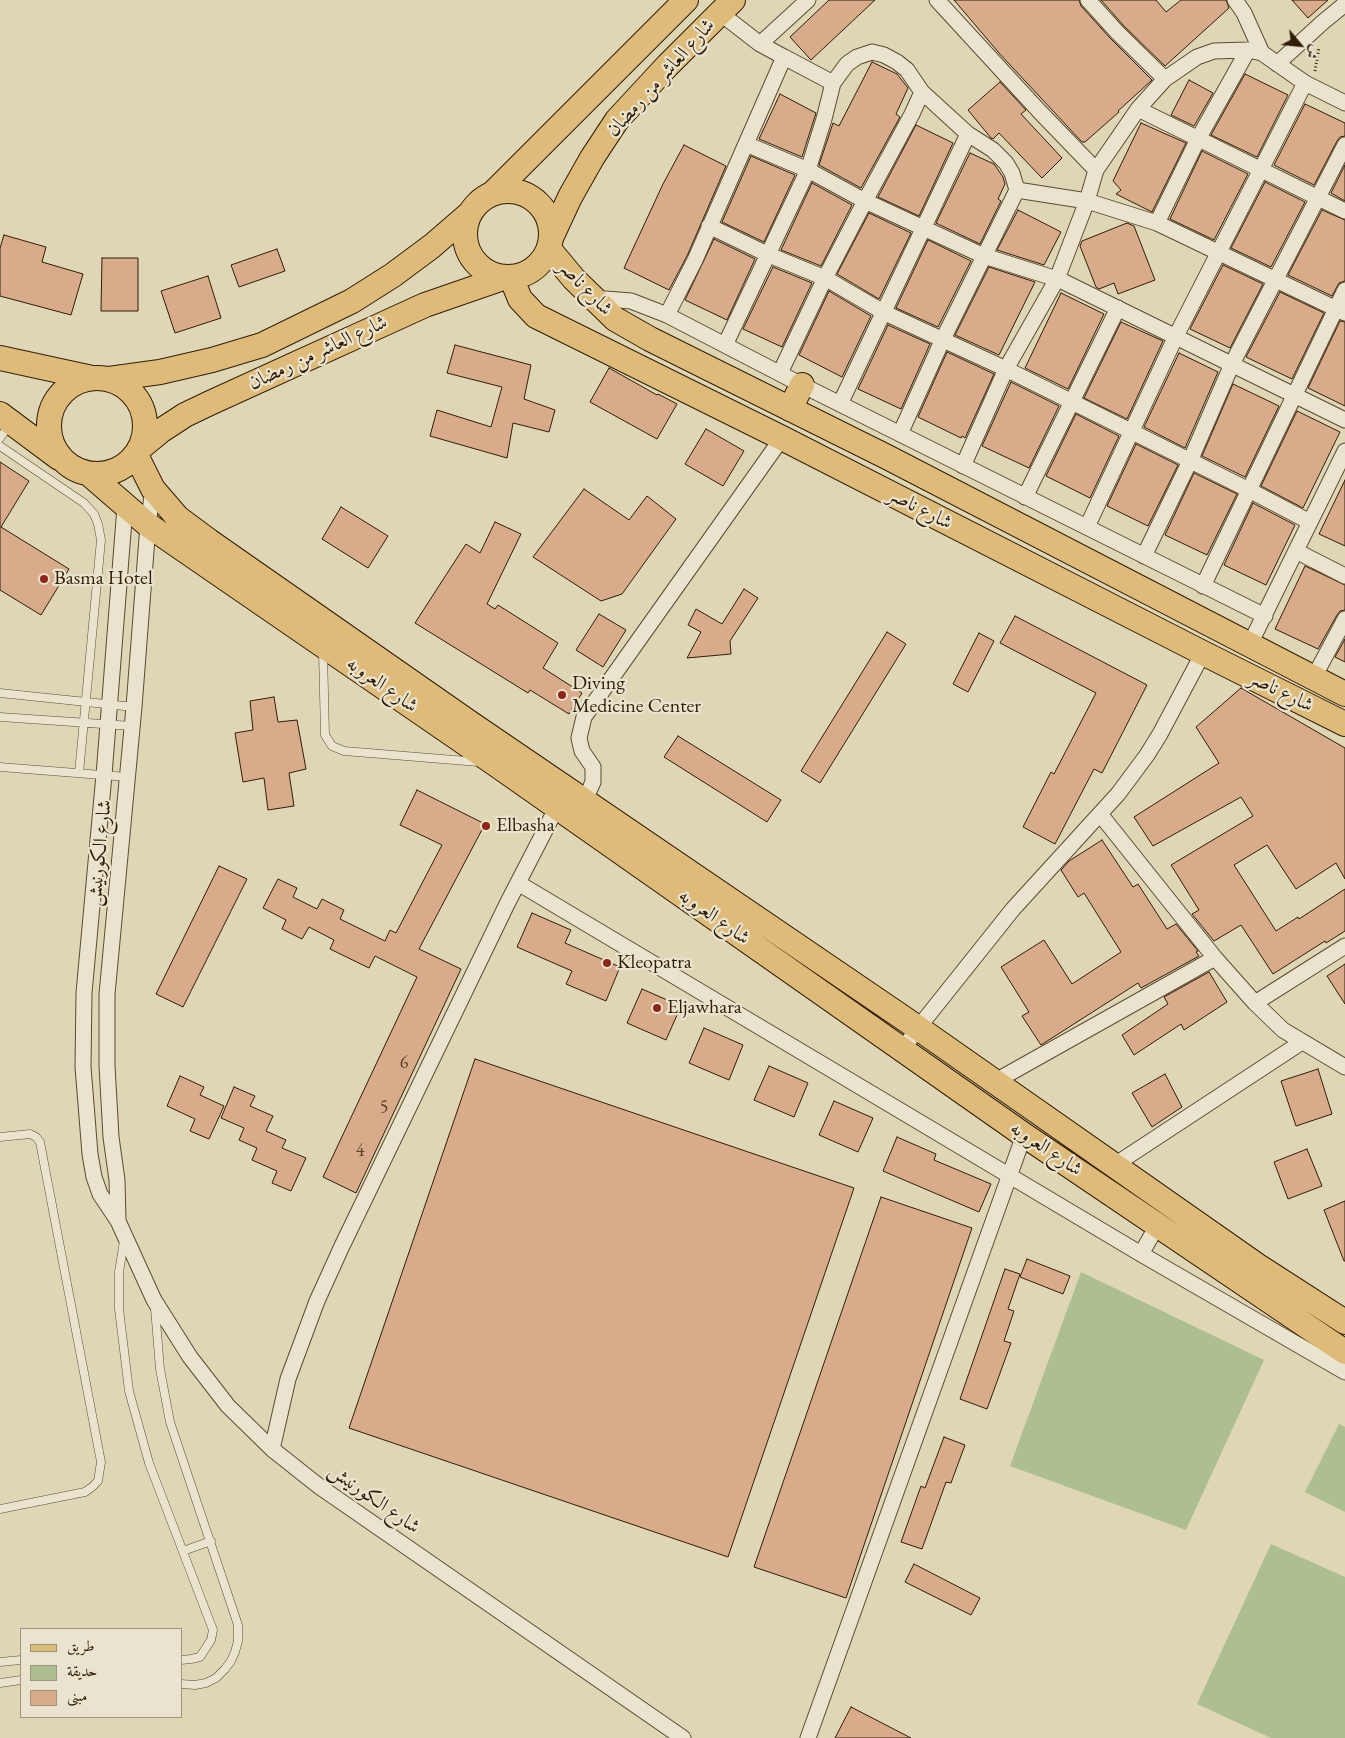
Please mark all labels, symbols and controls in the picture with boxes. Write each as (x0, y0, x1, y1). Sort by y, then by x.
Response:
street label: شارع العاشر من رمضان (602, 14, 720, 142)
north arrow (1275, 20, 1325, 70)
text: ش (1302, 42, 1324, 62)
street label: شارع ناصر (552, 255, 618, 321)
street label: شارع العاشر من رمضان (245, 310, 391, 396)
street label: شارع ناصر (884, 483, 956, 535)
place label: Basma Hotel (54, 567, 153, 591)
marker: Basma Hotel (38, 573, 50, 585)
street label: شارع العروبه (342, 652, 422, 718)
street label: شارع ناصر (1245, 666, 1317, 718)
place label: Diving Medicine Center (572, 672, 701, 719)
marker: Diving Medicine Center (556, 689, 568, 701)
street label: شارع الكورنيش (82, 799, 118, 907)
place label: Elbasha (496, 814, 555, 838)
marker: Elbasha (480, 820, 492, 832)
street label: شارع العروبه (674, 884, 754, 950)
place label: Kleopatra (617, 951, 692, 975)
marker: Kleopatra (601, 957, 613, 969)
place label: Eljawhara (667, 996, 742, 1020)
marker: Eljawhara (651, 1002, 663, 1014)
house number: 6 (400, 1052, 408, 1074)
house number: 5 (380, 1097, 388, 1119)
street label: شارع العروبه (1005, 1116, 1087, 1182)
house number: 4 (356, 1140, 364, 1162)
street label: شارع الكورنيش (323, 1459, 425, 1539)
legend (20, 1628, 182, 1718)
text: طريق (67, 1636, 94, 1655)
text: حديقة (67, 1661, 97, 1680)
text: مبنى (67, 1686, 87, 1705)

